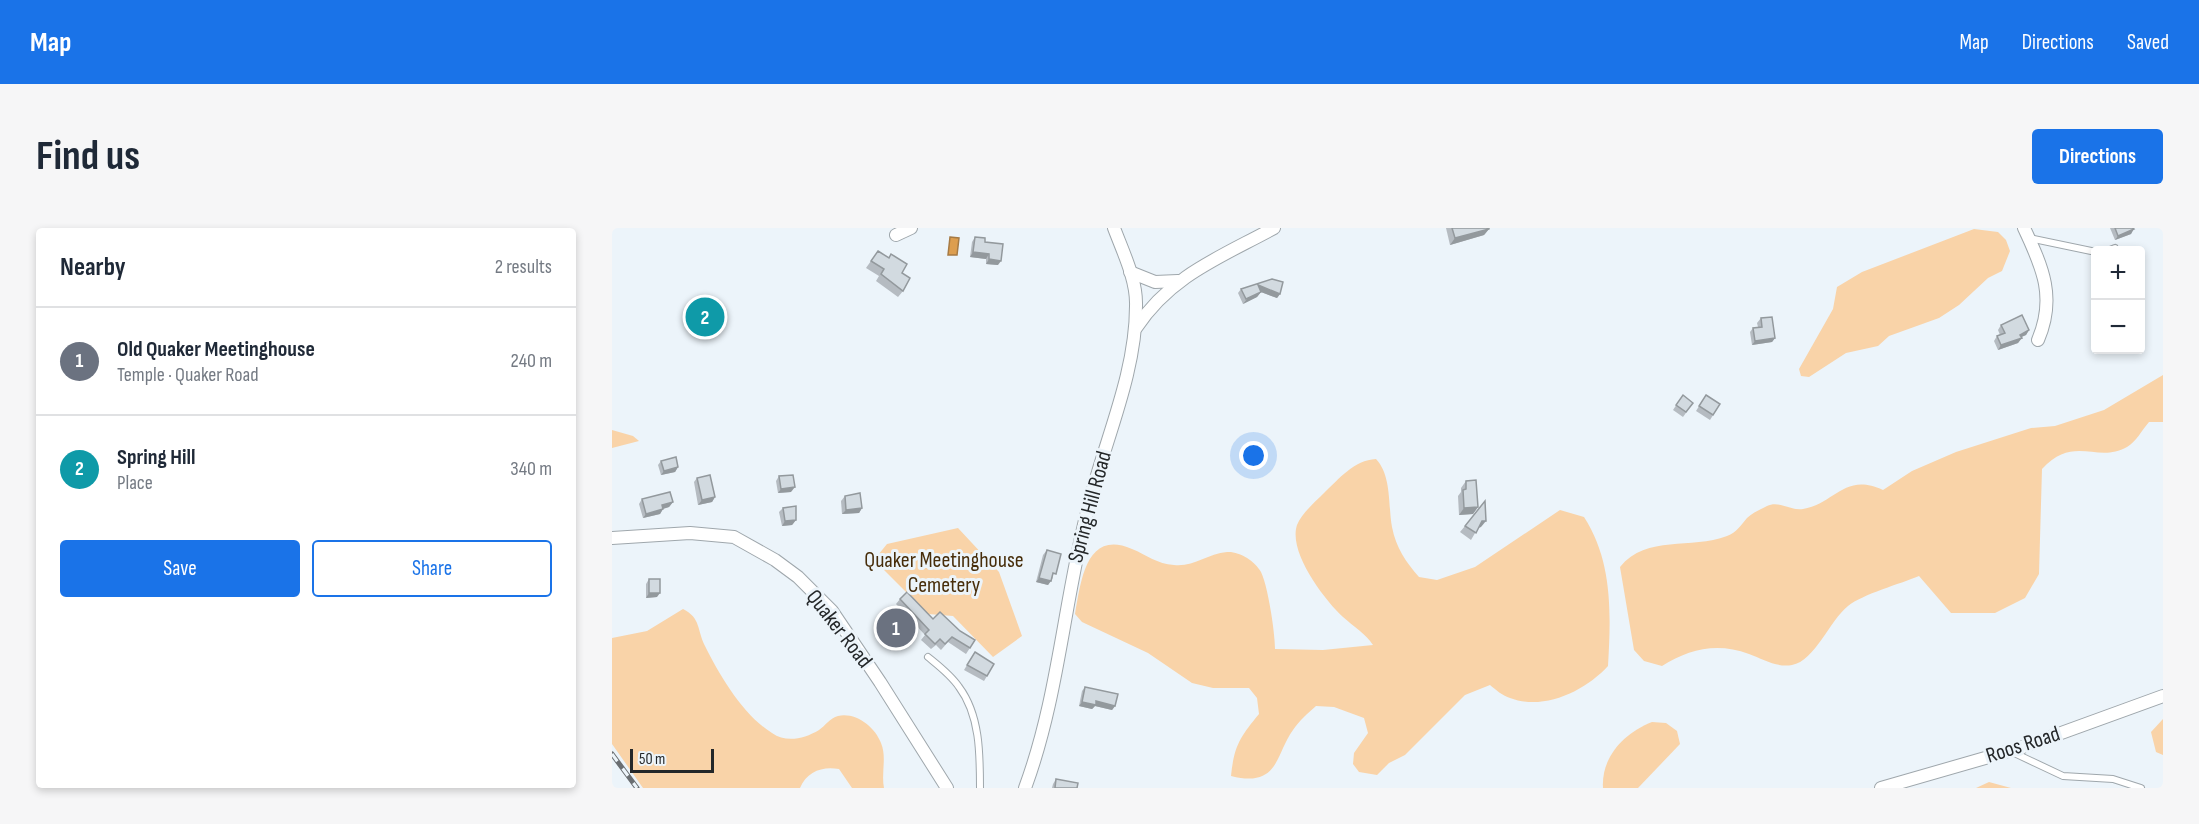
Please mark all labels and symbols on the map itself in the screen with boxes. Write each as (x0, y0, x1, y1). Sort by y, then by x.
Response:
pin: 2 (686, 294, 724, 340)
your location (1239, 441, 1268, 470)
street label: Spring Hill Road (1062, 448, 1118, 566)
park label: Quaker Meetinghouse Cemetery (864, 547, 1024, 599)
street label: Quaker Road (800, 584, 878, 674)
pin: 1 (876, 606, 916, 650)
street label: Roos Road (1983, 720, 2063, 770)
scale bar (630, 746, 714, 774)

